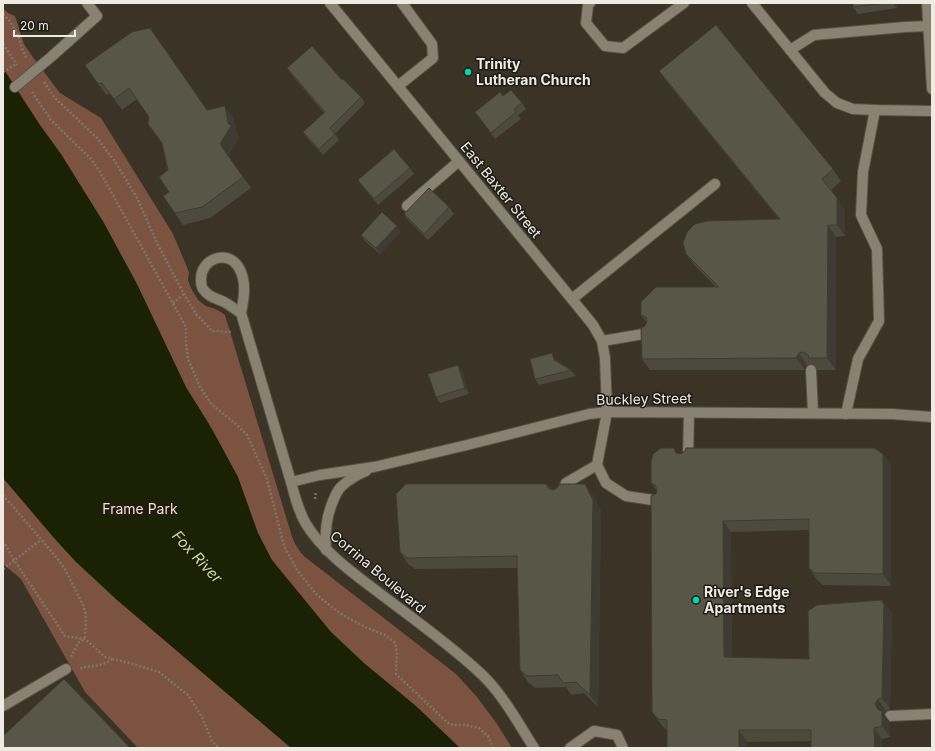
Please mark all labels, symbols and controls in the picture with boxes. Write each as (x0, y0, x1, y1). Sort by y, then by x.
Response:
scale bar (14, 12, 75, 38)
text: 20 m (20, 18, 49, 33)
place label: Trinity Lutheran Church (476, 55, 591, 88)
marker: Trinity Lutheran Church (463, 67, 473, 77)
street label: East Baxter Street (458, 138, 546, 241)
street label: Buckley Street (596, 389, 692, 408)
park label: Frame Park (102, 500, 178, 517)
water label: Fox River (168, 526, 227, 587)
street label: Corrina Boulevard (327, 527, 430, 617)
place label: River's Edge Apartments (704, 583, 789, 616)
marker: River's Edge Apartments (691, 595, 701, 605)

